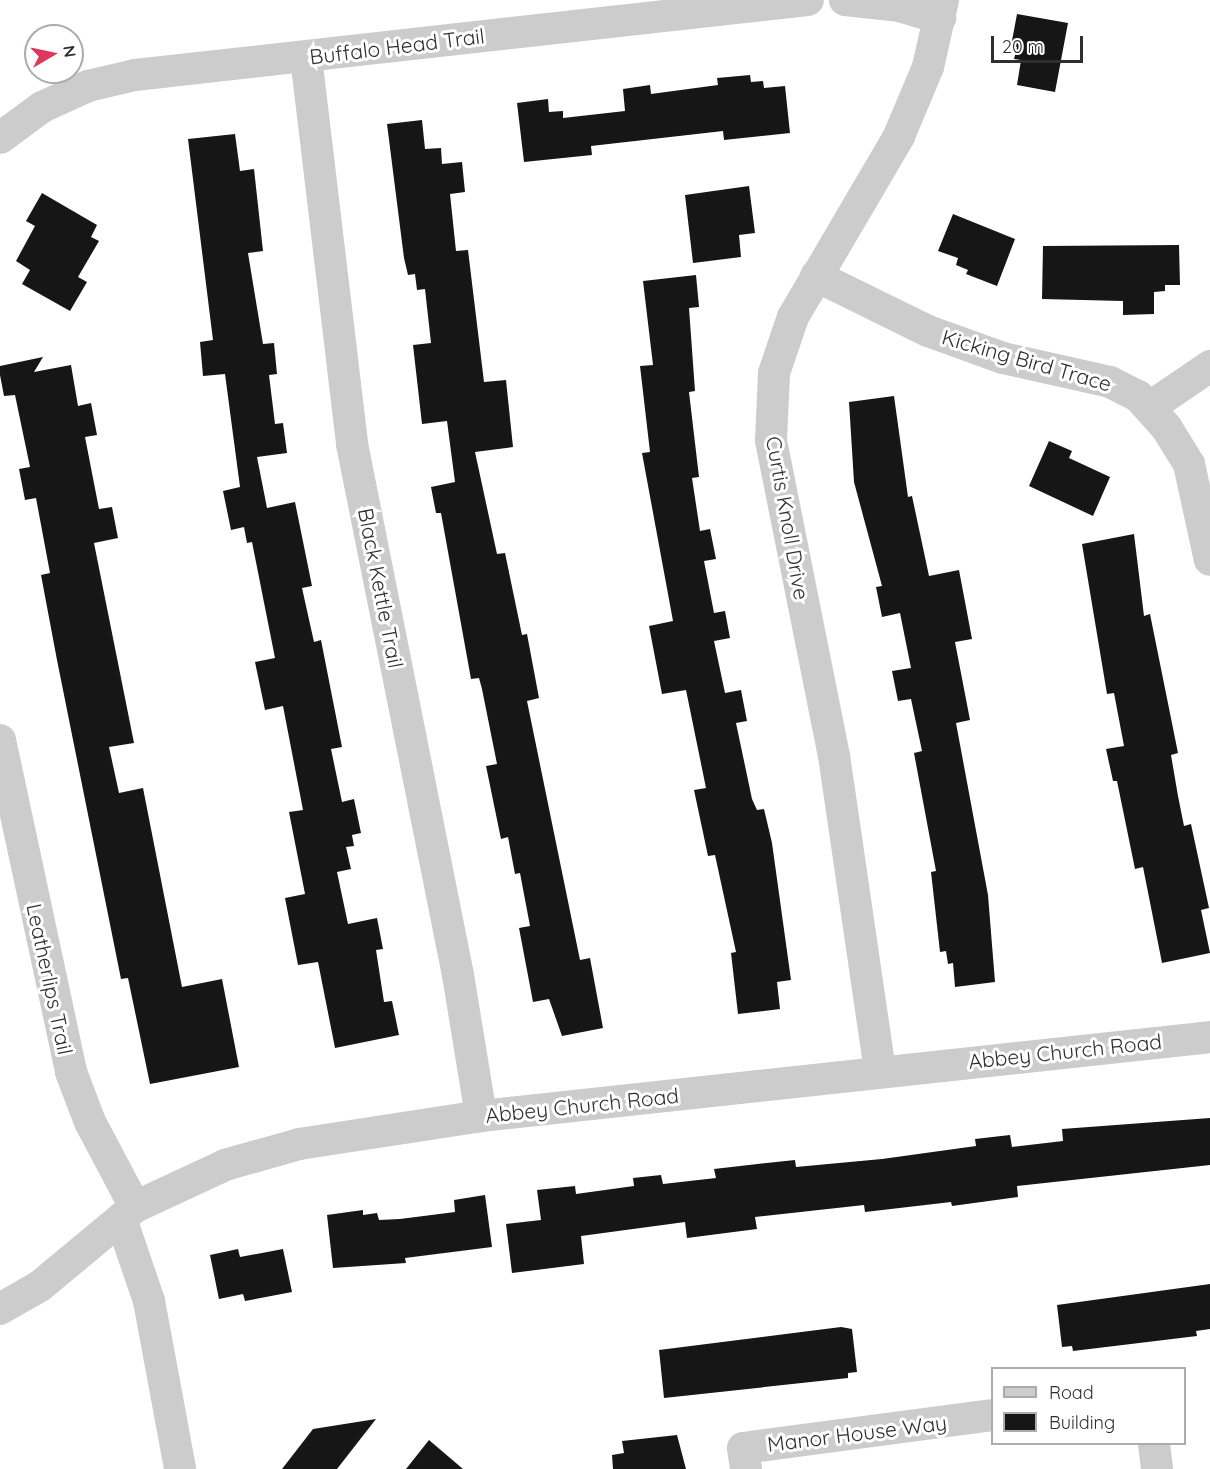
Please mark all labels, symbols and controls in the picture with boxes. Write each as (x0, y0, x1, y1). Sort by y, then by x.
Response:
street label: Buffalo Head Trail (308, 23, 486, 69)
north arrow (24, 24, 84, 84)
scale bar (994, 24, 1086, 62)
text: 20 m (1002, 35, 1044, 58)
text: N (59, 44, 81, 59)
street label: Kicking Bird Trace (939, 324, 1115, 396)
street label: Curtis Knoll Drive (761, 434, 815, 602)
street label: Black Kettle Trail (353, 506, 409, 670)
street label: Leatherlips Trail (22, 901, 78, 1057)
street label: Abbey Church Road (967, 1028, 1163, 1074)
street label: Abbey Church Road (484, 1082, 680, 1128)
legend (991, 1367, 1186, 1445)
text: Road (1049, 1381, 1094, 1404)
street label: Manor House Way (766, 1409, 948, 1457)
text: Building (1049, 1411, 1115, 1434)

